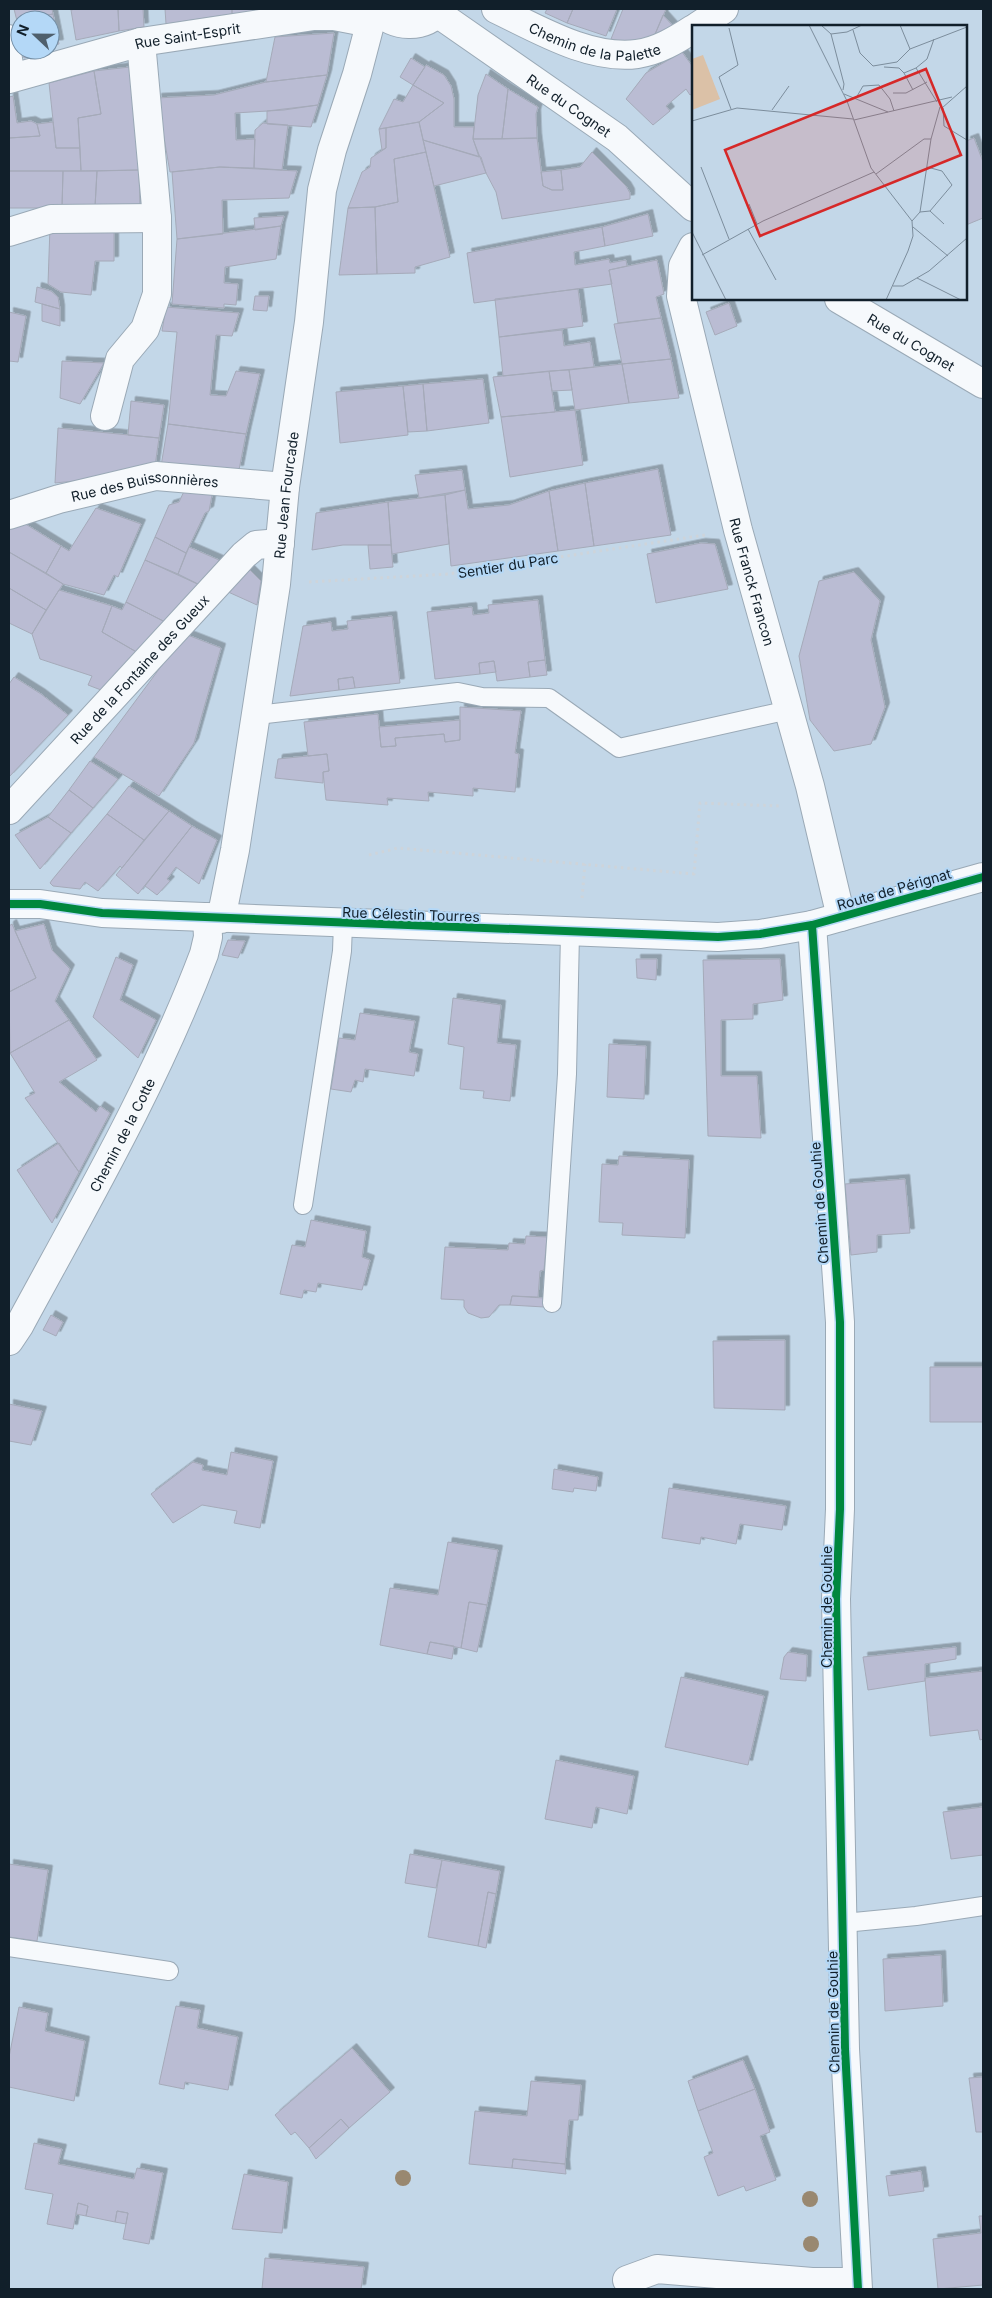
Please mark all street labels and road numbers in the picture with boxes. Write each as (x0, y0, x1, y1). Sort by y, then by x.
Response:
street label: Chemin de la Palette (526, 18, 663, 63)
street label: Rue Saint-Esprit (133, 19, 242, 52)
street label: Rue du Cognet (524, 70, 615, 140)
street label: Rue du Cognet (865, 309, 958, 374)
street label: Rue Jean Fourcade (270, 430, 301, 559)
street label: Rue des Buissonnières (69, 467, 219, 504)
street label: Rue Franck Francon (727, 516, 779, 648)
street label: Sentier du Parc (457, 549, 559, 581)
street label: Rue de la Fontaine des Gueux (66, 590, 212, 747)
street label: Route de Pérignat (835, 864, 953, 913)
street label: Rue Célestin Tourres (342, 903, 480, 925)
street label: Chemin de la Cotte (85, 1075, 158, 1195)
street label: Chemin de Gouhie (806, 1141, 832, 1265)
street label: Chemin de Gouhie (818, 1546, 835, 1668)
street label: Chemin de Gouhie (823, 1951, 843, 2073)

